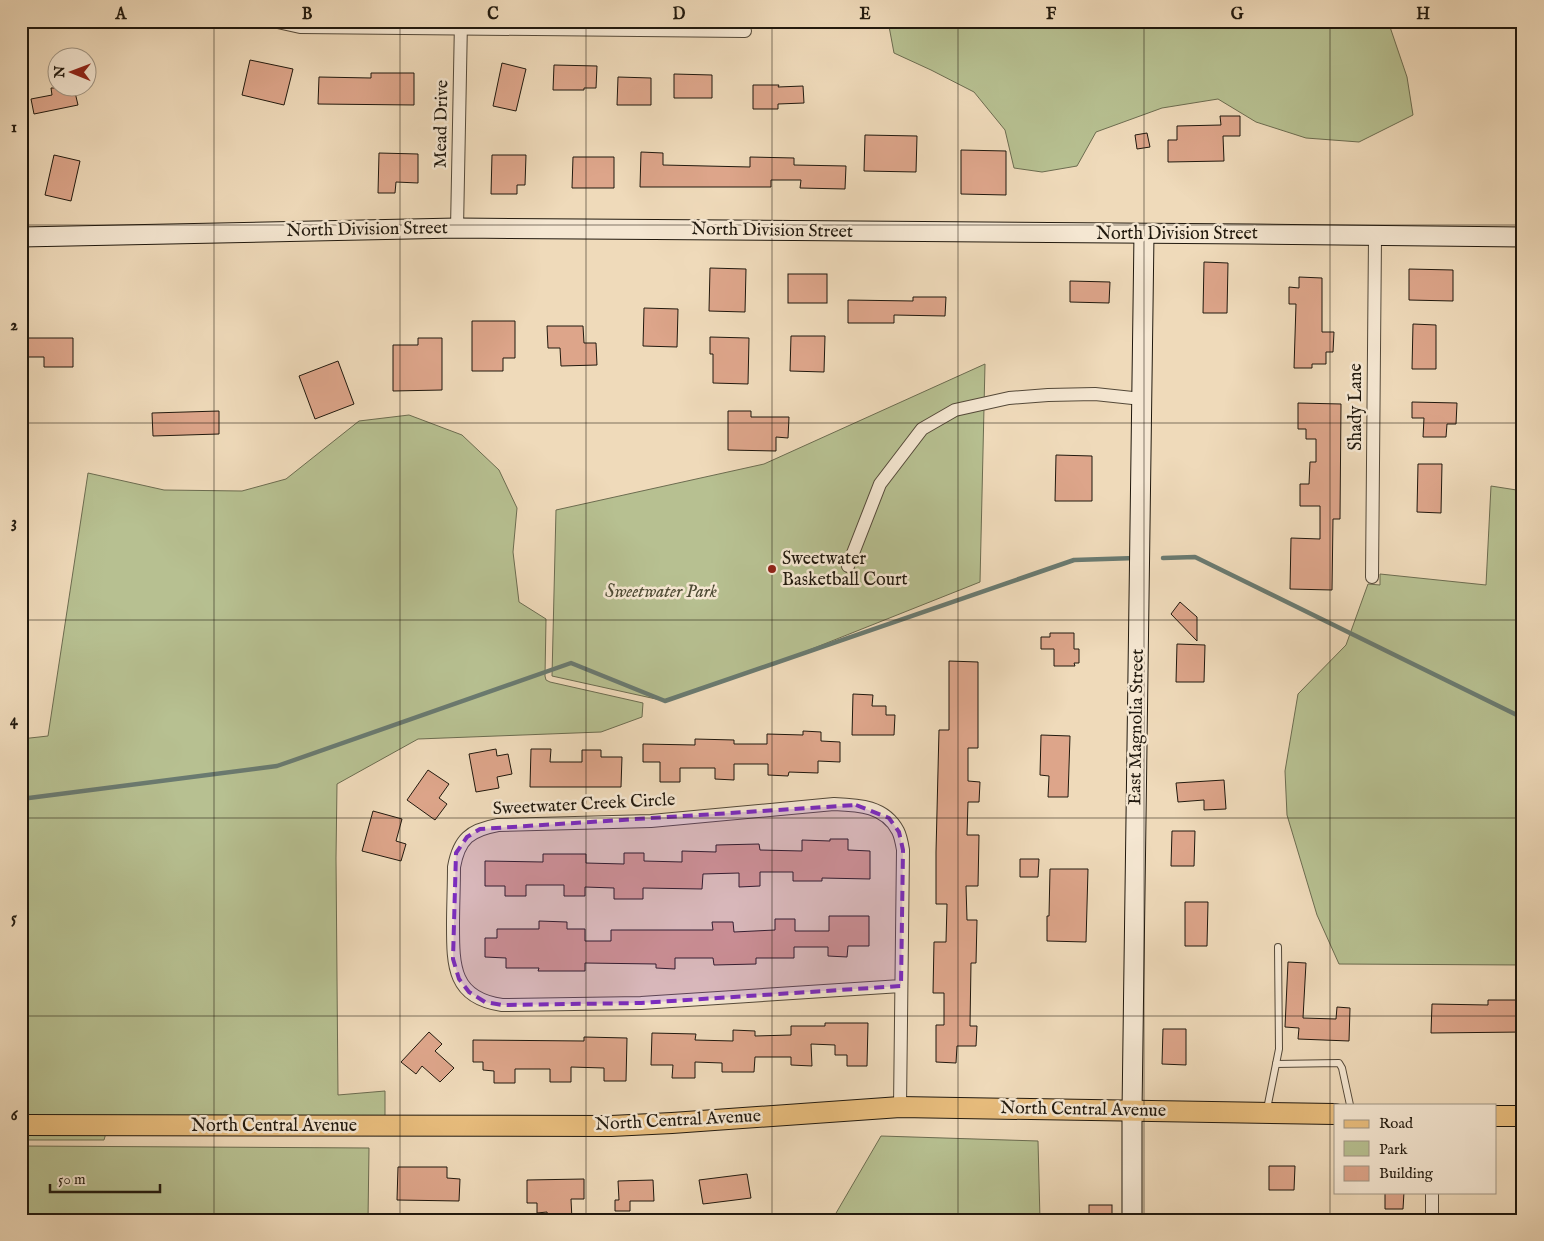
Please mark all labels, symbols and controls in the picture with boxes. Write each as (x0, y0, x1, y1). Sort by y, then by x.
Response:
text: A (115, 5, 128, 25)
text: B (302, 5, 313, 25)
text: C (487, 5, 499, 25)
text: D (673, 5, 686, 25)
text: E (859, 5, 871, 25)
text: F (1046, 5, 1057, 25)
text: G (1231, 5, 1244, 25)
text: H (1416, 5, 1430, 25)
north arrow (48, 48, 98, 98)
text: N (51, 66, 69, 79)
street label: Mead Drive (430, 80, 454, 168)
text: 1 (11, 118, 17, 138)
street label: North Division Street (286, 217, 448, 243)
street label: North Division Street (691, 218, 853, 244)
street label: North Division Street (1096, 223, 1258, 246)
text: 2 (10, 316, 18, 336)
street label: Shady Lane (1345, 363, 1368, 451)
text: 3 (11, 513, 17, 533)
place label: Sweetwater Basketball Court (782, 548, 908, 592)
marker: Sweetwater Basketball Court (766, 563, 778, 575)
park label: Sweetwater Park (605, 581, 717, 604)
street label: East Magnolia Street (1124, 649, 1150, 805)
text: 4 (10, 711, 19, 731)
street label: Sweetwater Creek Circle (492, 789, 676, 821)
text: 5 (11, 909, 17, 929)
street label: North Central Avenue (1000, 1097, 1166, 1123)
legend (1334, 1104, 1496, 1194)
street label: North Central Avenue (594, 1105, 762, 1137)
text: 6 (11, 1106, 19, 1126)
text: Road (1379, 1114, 1414, 1133)
street label: North Central Avenue (191, 1115, 357, 1138)
text: Park (1379, 1140, 1409, 1159)
scale bar (50, 1161, 160, 1193)
text: Building (1379, 1164, 1434, 1183)
text: 50 m (58, 1170, 86, 1189)

